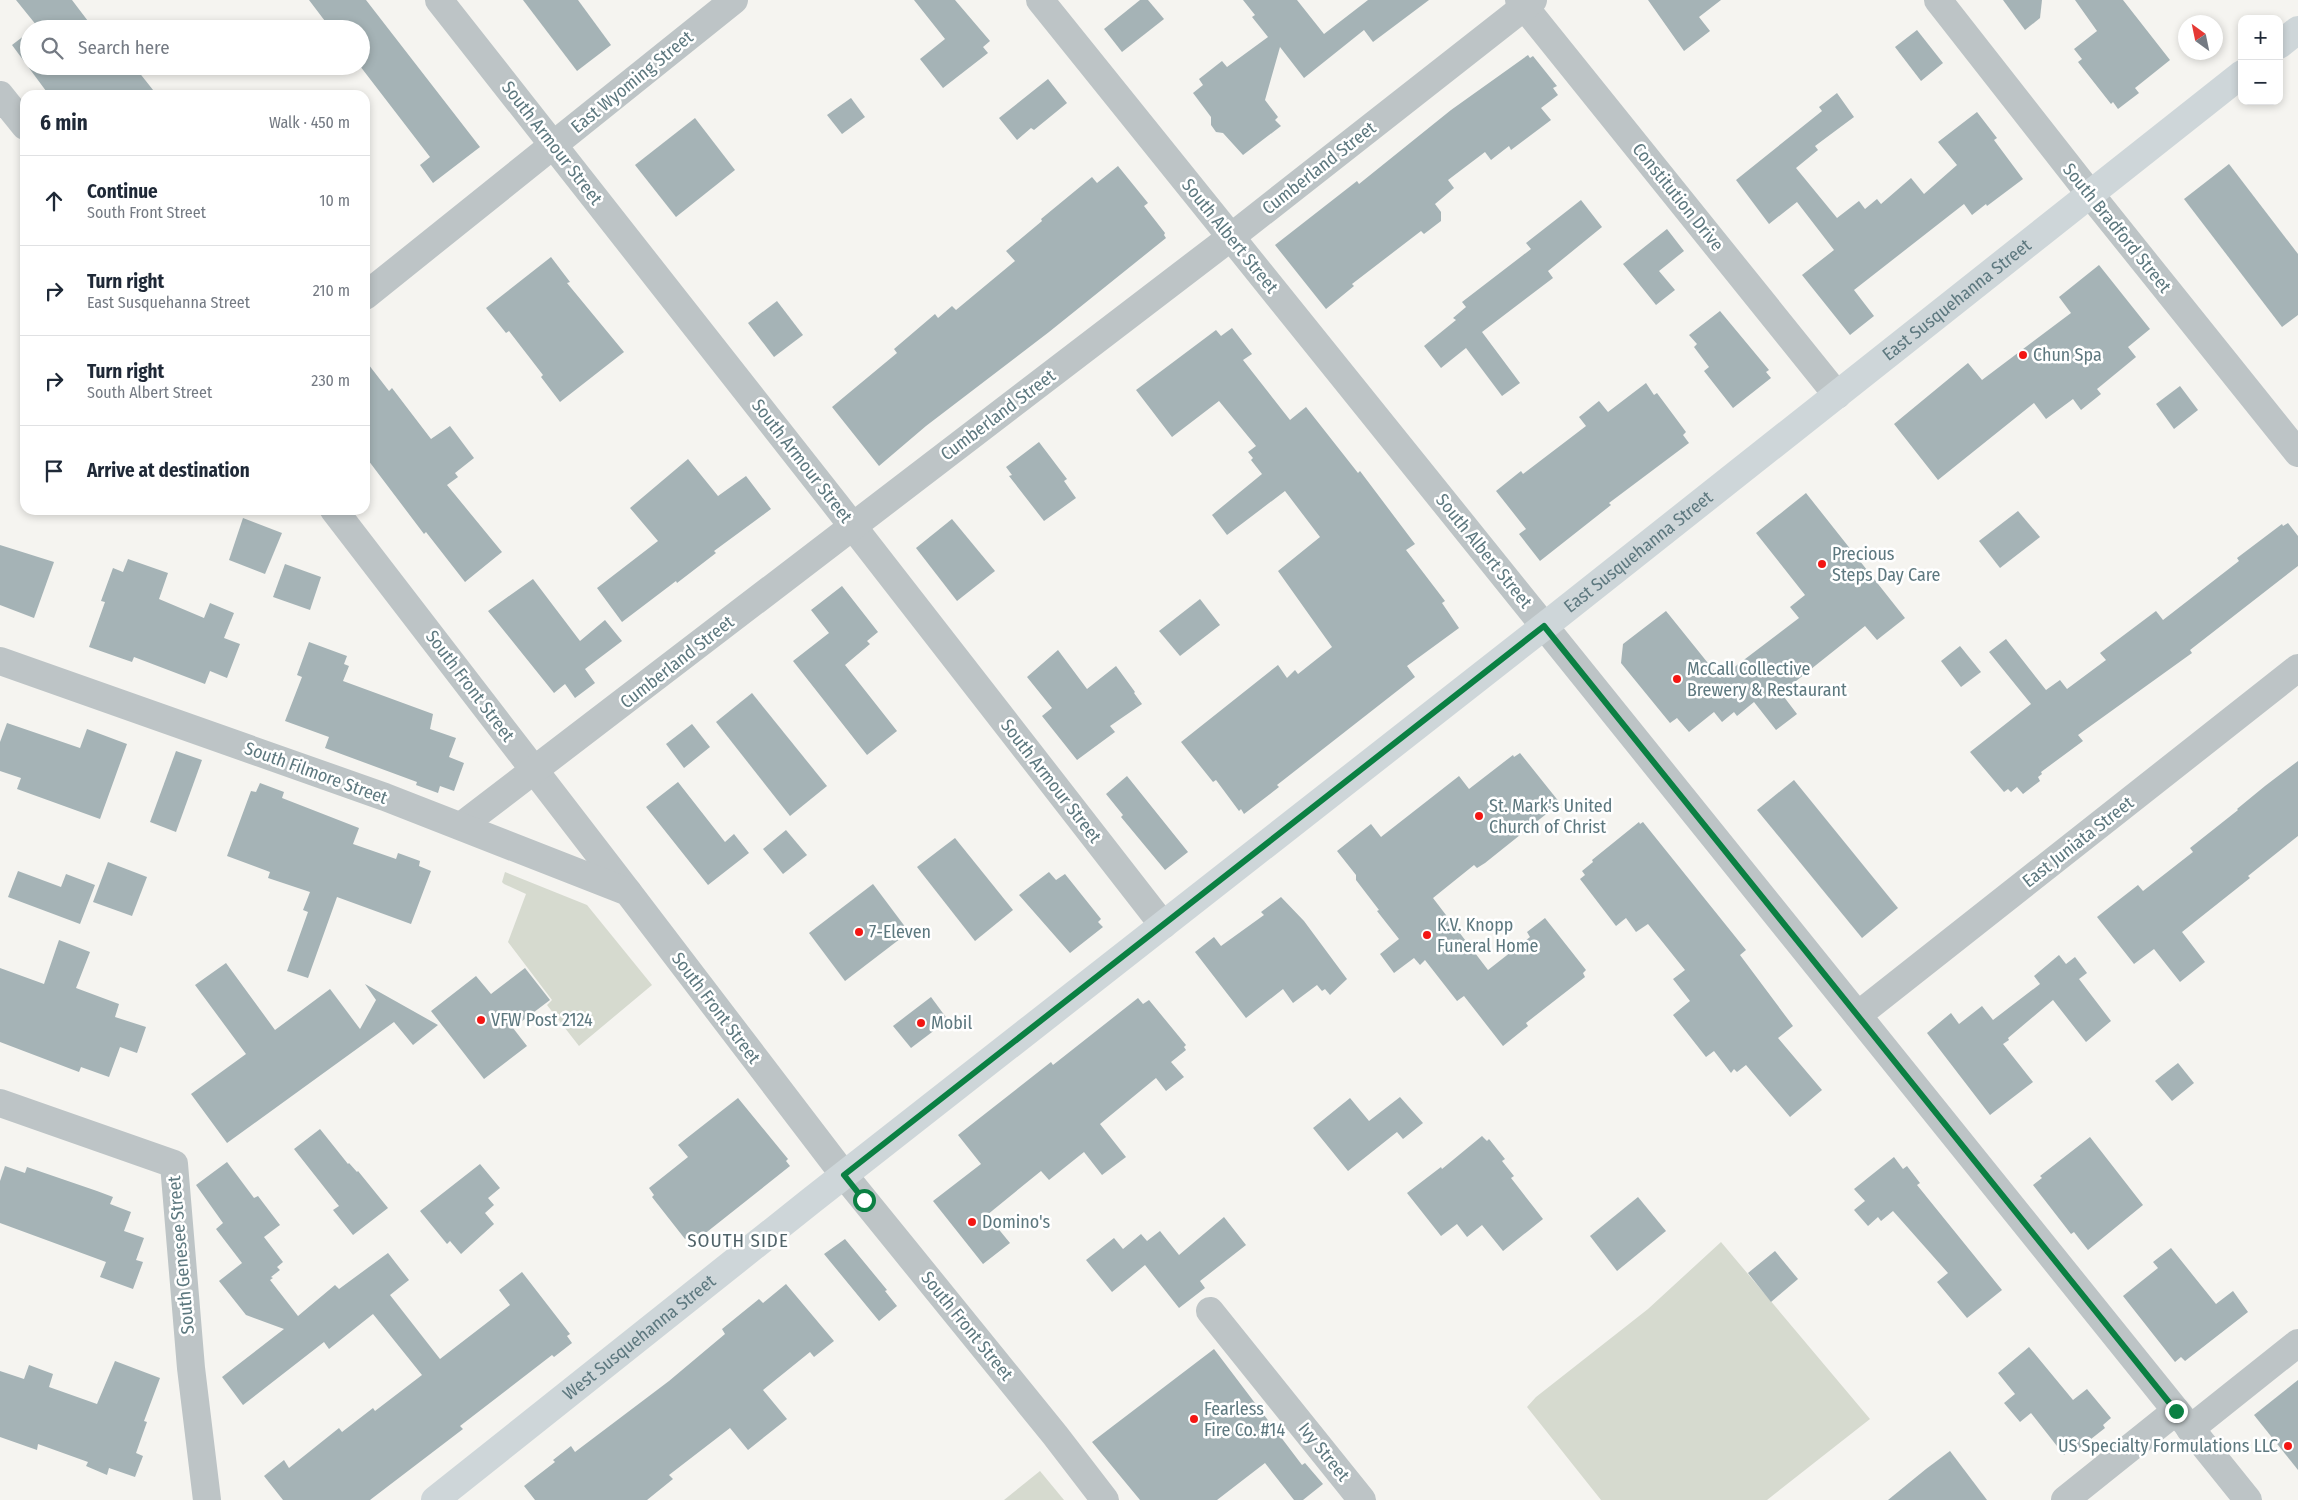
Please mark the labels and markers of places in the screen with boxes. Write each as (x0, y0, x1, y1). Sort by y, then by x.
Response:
place label: Chun Spa (2033, 344, 2102, 366)
marker: Chun Spa (2017, 349, 2029, 361)
place label: Precious Steps Day Care (1832, 543, 1941, 586)
marker: Precious Steps Day Care (1816, 558, 1828, 570)
place label: McCall Collective Brewery & Restaurant (1687, 658, 1847, 701)
marker: McCall Collective Brewery & Restaurant (1671, 673, 1683, 685)
place label: St. Mark's United Church of Christ (1489, 795, 1612, 838)
marker: St. Mark's United Church of Christ (1473, 810, 1485, 822)
place label: K.V. Knopp Funeral Home (1437, 914, 1539, 957)
place label: 7-Eleven (869, 921, 931, 943)
marker: 7-Eleven (853, 926, 865, 938)
marker: K.V. Knopp Funeral Home (1421, 929, 1433, 941)
place label: VFW Post 2124 (491, 1009, 593, 1031)
place label: Mobil (931, 1012, 972, 1034)
marker: VFW Post 2124 (475, 1014, 487, 1026)
marker: Mobil (915, 1017, 927, 1029)
place label: Domino's (982, 1211, 1051, 1233)
marker: Domino's (966, 1216, 978, 1228)
place label: Fearless Fire Co. #14 (1204, 1398, 1285, 1441)
marker: Fearless Fire Co. #14 (1188, 1413, 1200, 1425)
place label: US Specialty Formulations LLC (2058, 1435, 2278, 1457)
marker: US Specialty Formulations LLC (2282, 1440, 2294, 1452)

